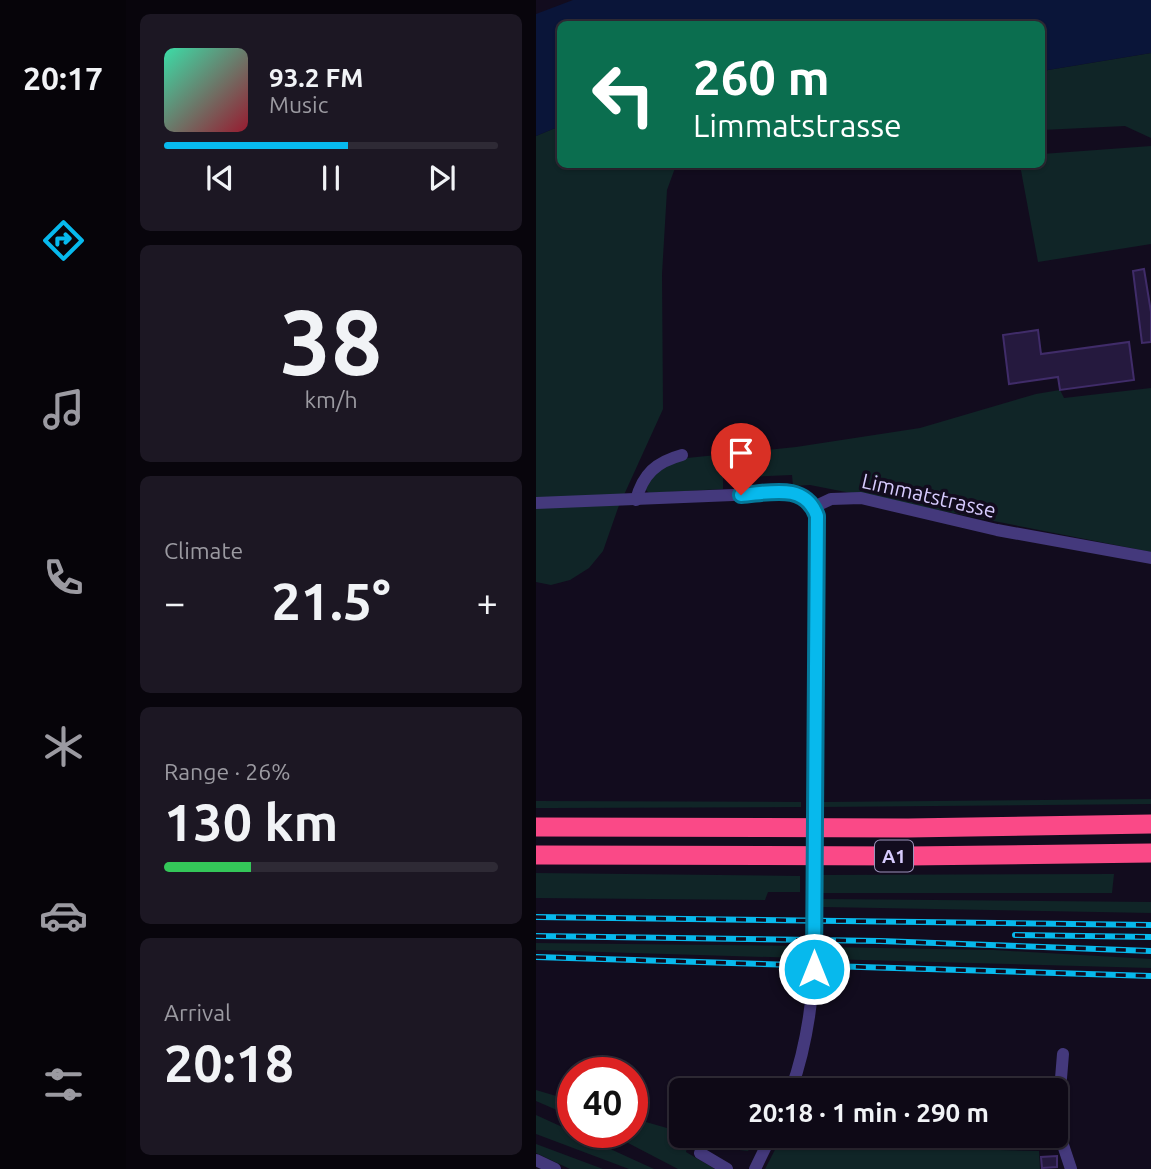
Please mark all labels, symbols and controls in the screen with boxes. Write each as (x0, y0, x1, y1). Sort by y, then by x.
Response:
icon: left (578, 49, 669, 140)
text: 260 m (693, 49, 830, 104)
text: 20:17 (23, 60, 103, 96)
text: 93.2 FM (269, 63, 363, 92)
text: Music (269, 92, 328, 117)
text: Limmatstrasse (693, 107, 902, 143)
icon: previous (201, 159, 239, 197)
icon: pause (312, 159, 350, 197)
icon: next (423, 159, 461, 197)
icon: directions (39, 216, 88, 265)
text: 38 (280, 290, 382, 392)
icon: music (39, 385, 88, 434)
text: km/h (304, 387, 358, 412)
pin (711, 423, 771, 495)
icon: arrive (722, 434, 760, 472)
street label: Limmatstrasse (860, 468, 998, 522)
text: Climate (164, 538, 243, 563)
icon: phone (39, 553, 88, 602)
text: 21.5° (271, 572, 391, 630)
text: − (164, 581, 185, 623)
text: + (477, 581, 498, 623)
icon: climate (39, 722, 88, 771)
text: Range · 26% (164, 759, 291, 784)
text: 130 km (164, 793, 338, 851)
road number: A1 (875, 841, 913, 872)
icon: car (39, 891, 88, 940)
position arrow (777, 932, 851, 1006)
text: Arrival (164, 1000, 231, 1025)
text: 20:18 (164, 1034, 294, 1092)
speed limit sign: 40 (557, 1057, 648, 1148)
icon: filters (39, 1060, 88, 1109)
text: 20:18 · 1 min · 290 m (748, 1098, 989, 1127)

